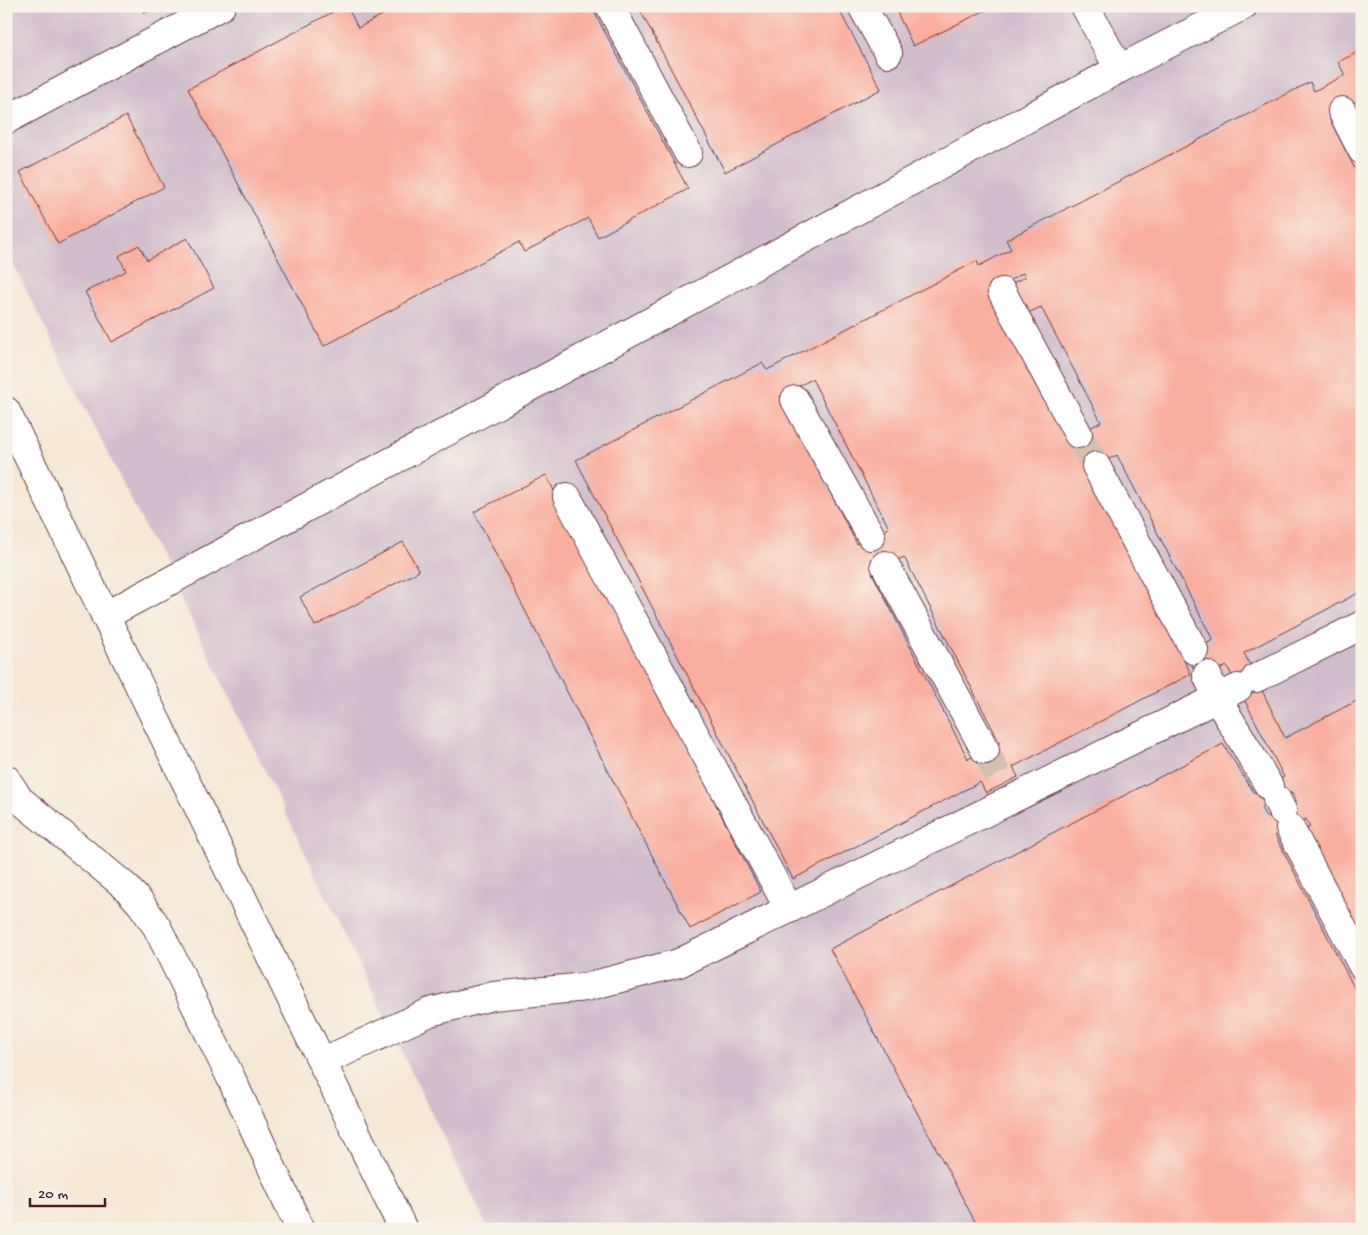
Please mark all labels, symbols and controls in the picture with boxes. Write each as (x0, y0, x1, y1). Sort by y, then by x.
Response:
scale bar (30, 1175, 105, 1207)
text: 20 m (38, 1186, 68, 1204)

